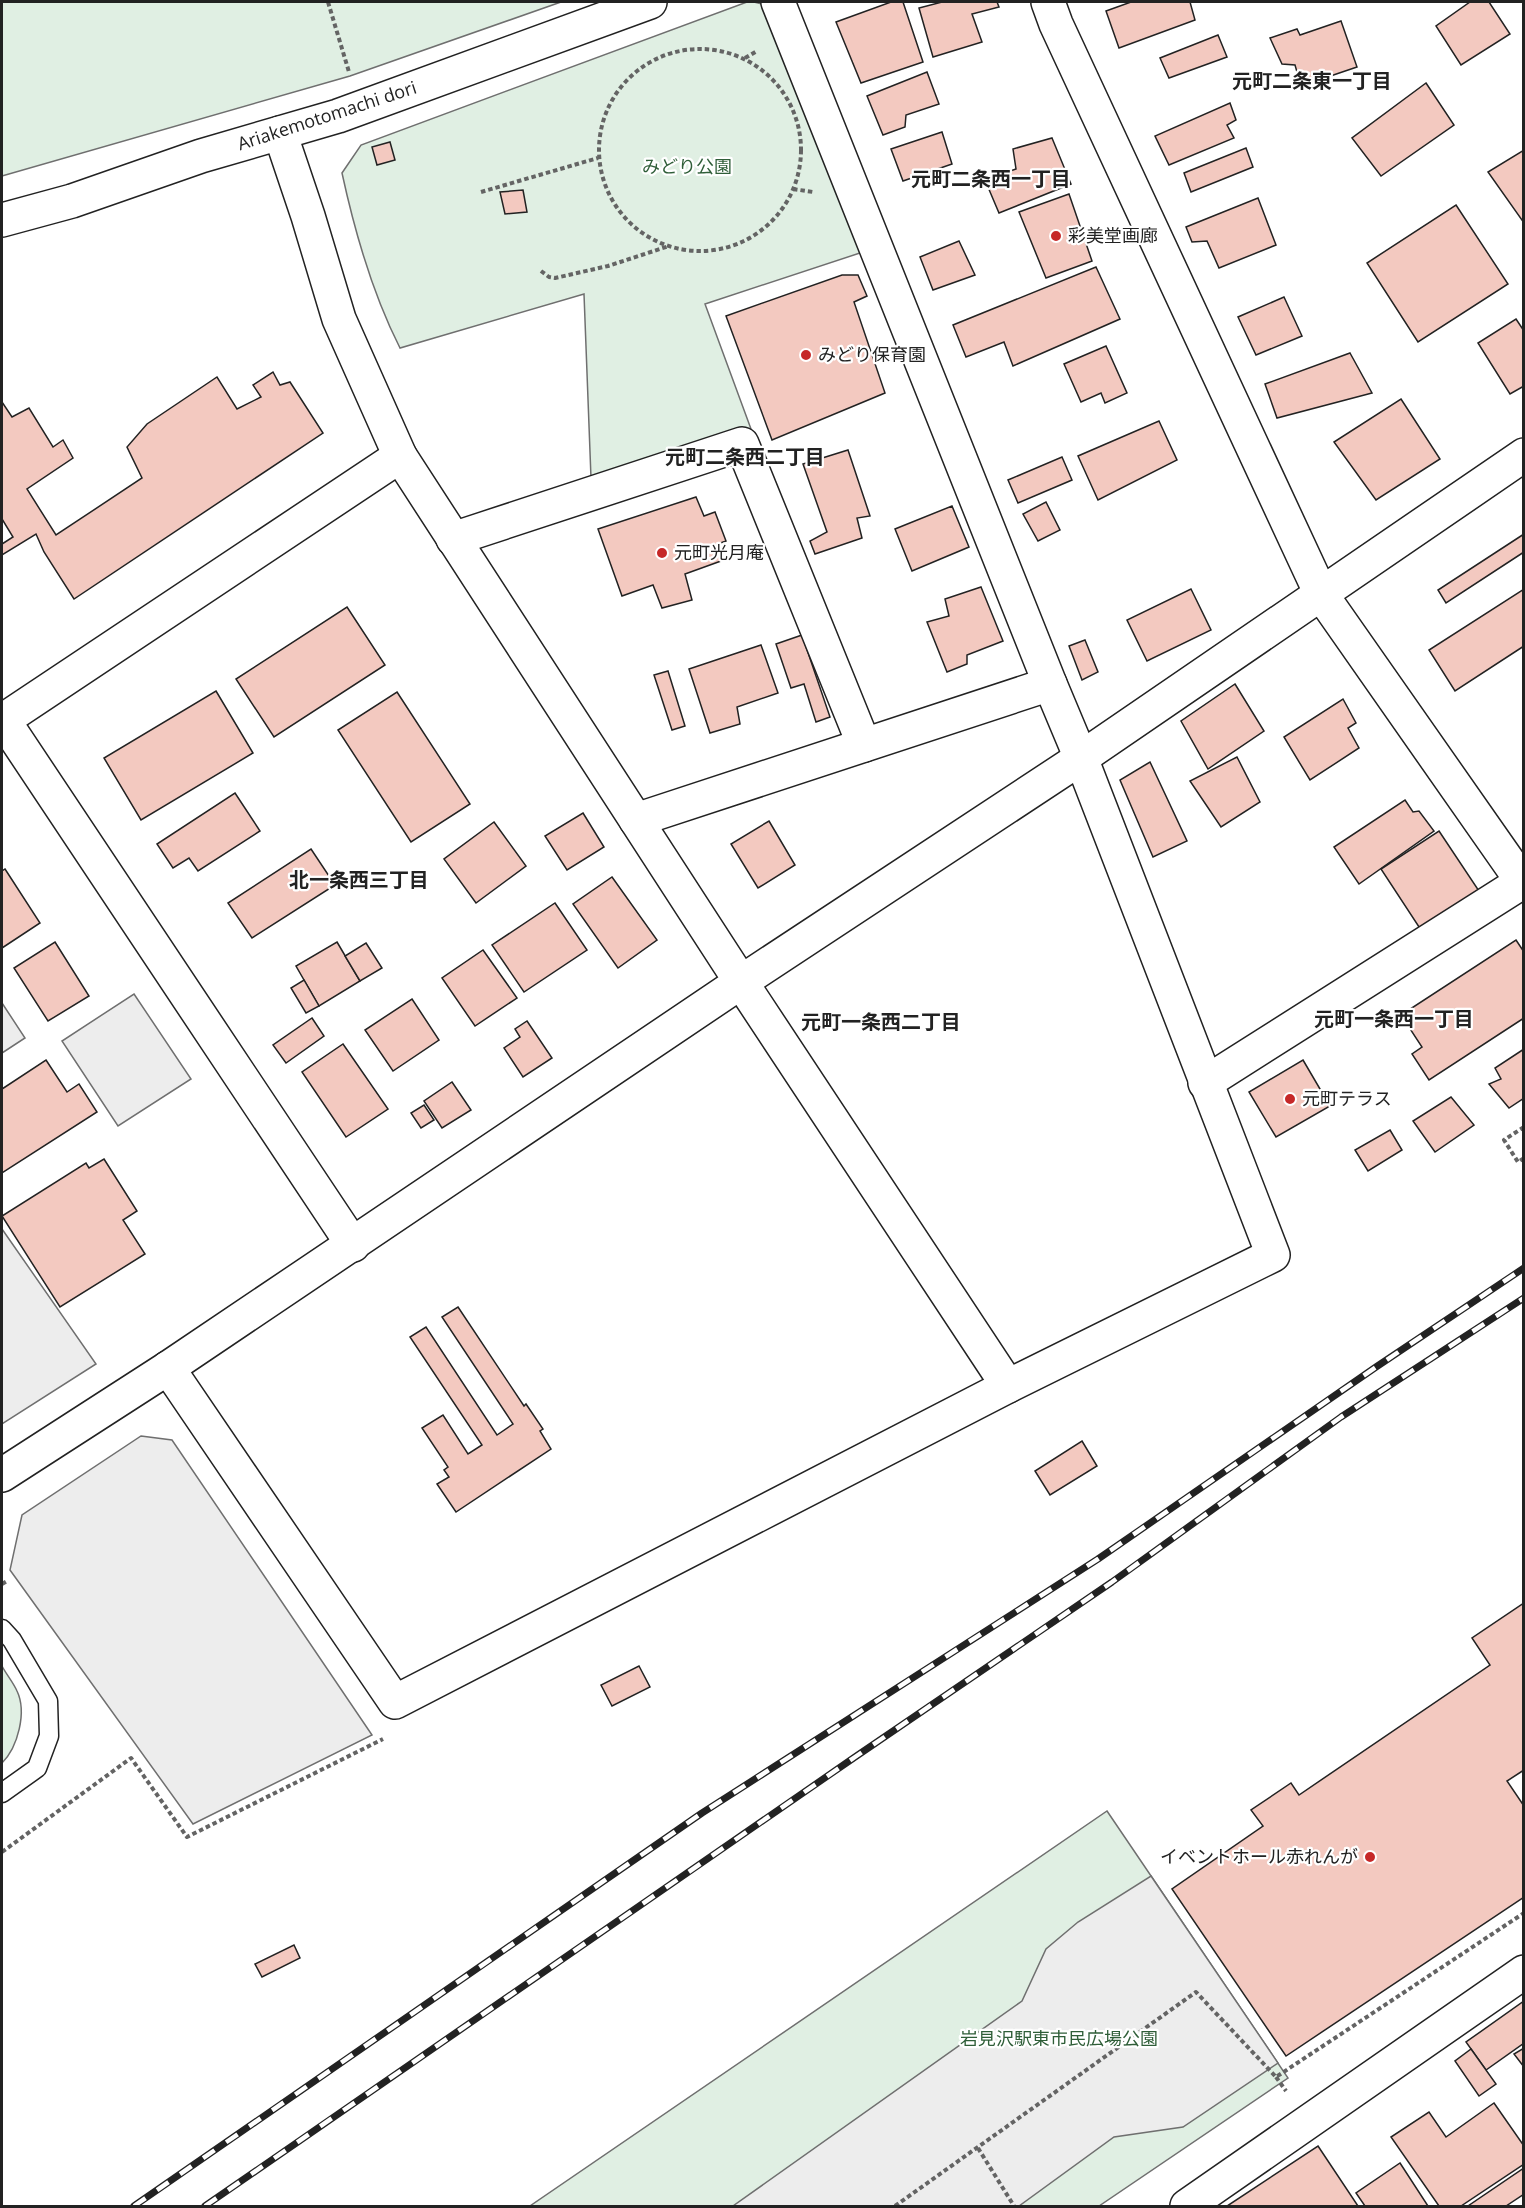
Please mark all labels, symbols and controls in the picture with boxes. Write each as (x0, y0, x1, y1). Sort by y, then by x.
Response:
district label: 元町二条東一丁目 (1232, 67, 1392, 94)
street label: Ariakemotomachi dori (234, 75, 419, 155)
park label: みどり公園 (642, 154, 732, 178)
district label: 元町二条西一丁目 (911, 165, 1071, 192)
place label: 彩美堂画廊 (1068, 223, 1158, 247)
marker: 彩美堂画廊 (1049, 229, 1063, 243)
place label: みどり保育園 (818, 342, 926, 366)
marker: みどり保育園 (799, 348, 813, 362)
district label: 元町二条西二丁目 (665, 443, 825, 470)
place label: 元町光月庵 (674, 540, 764, 564)
marker: 元町光月庵 (655, 546, 669, 560)
district label: 北一条西三丁目 (289, 866, 429, 893)
district label: 元町一条西一丁目 (1314, 1005, 1474, 1032)
district label: 元町一条西二丁目 (801, 1008, 961, 1035)
place label: 元町テラス (1302, 1086, 1392, 1110)
marker: 元町テラス (1283, 1092, 1297, 1106)
place label: イベントホール赤れんが (1160, 1844, 1358, 1868)
marker: イベントホール赤れんが (1363, 1850, 1377, 1864)
park label: 岩見沢駅東市民広場公園 (960, 2026, 1158, 2050)

